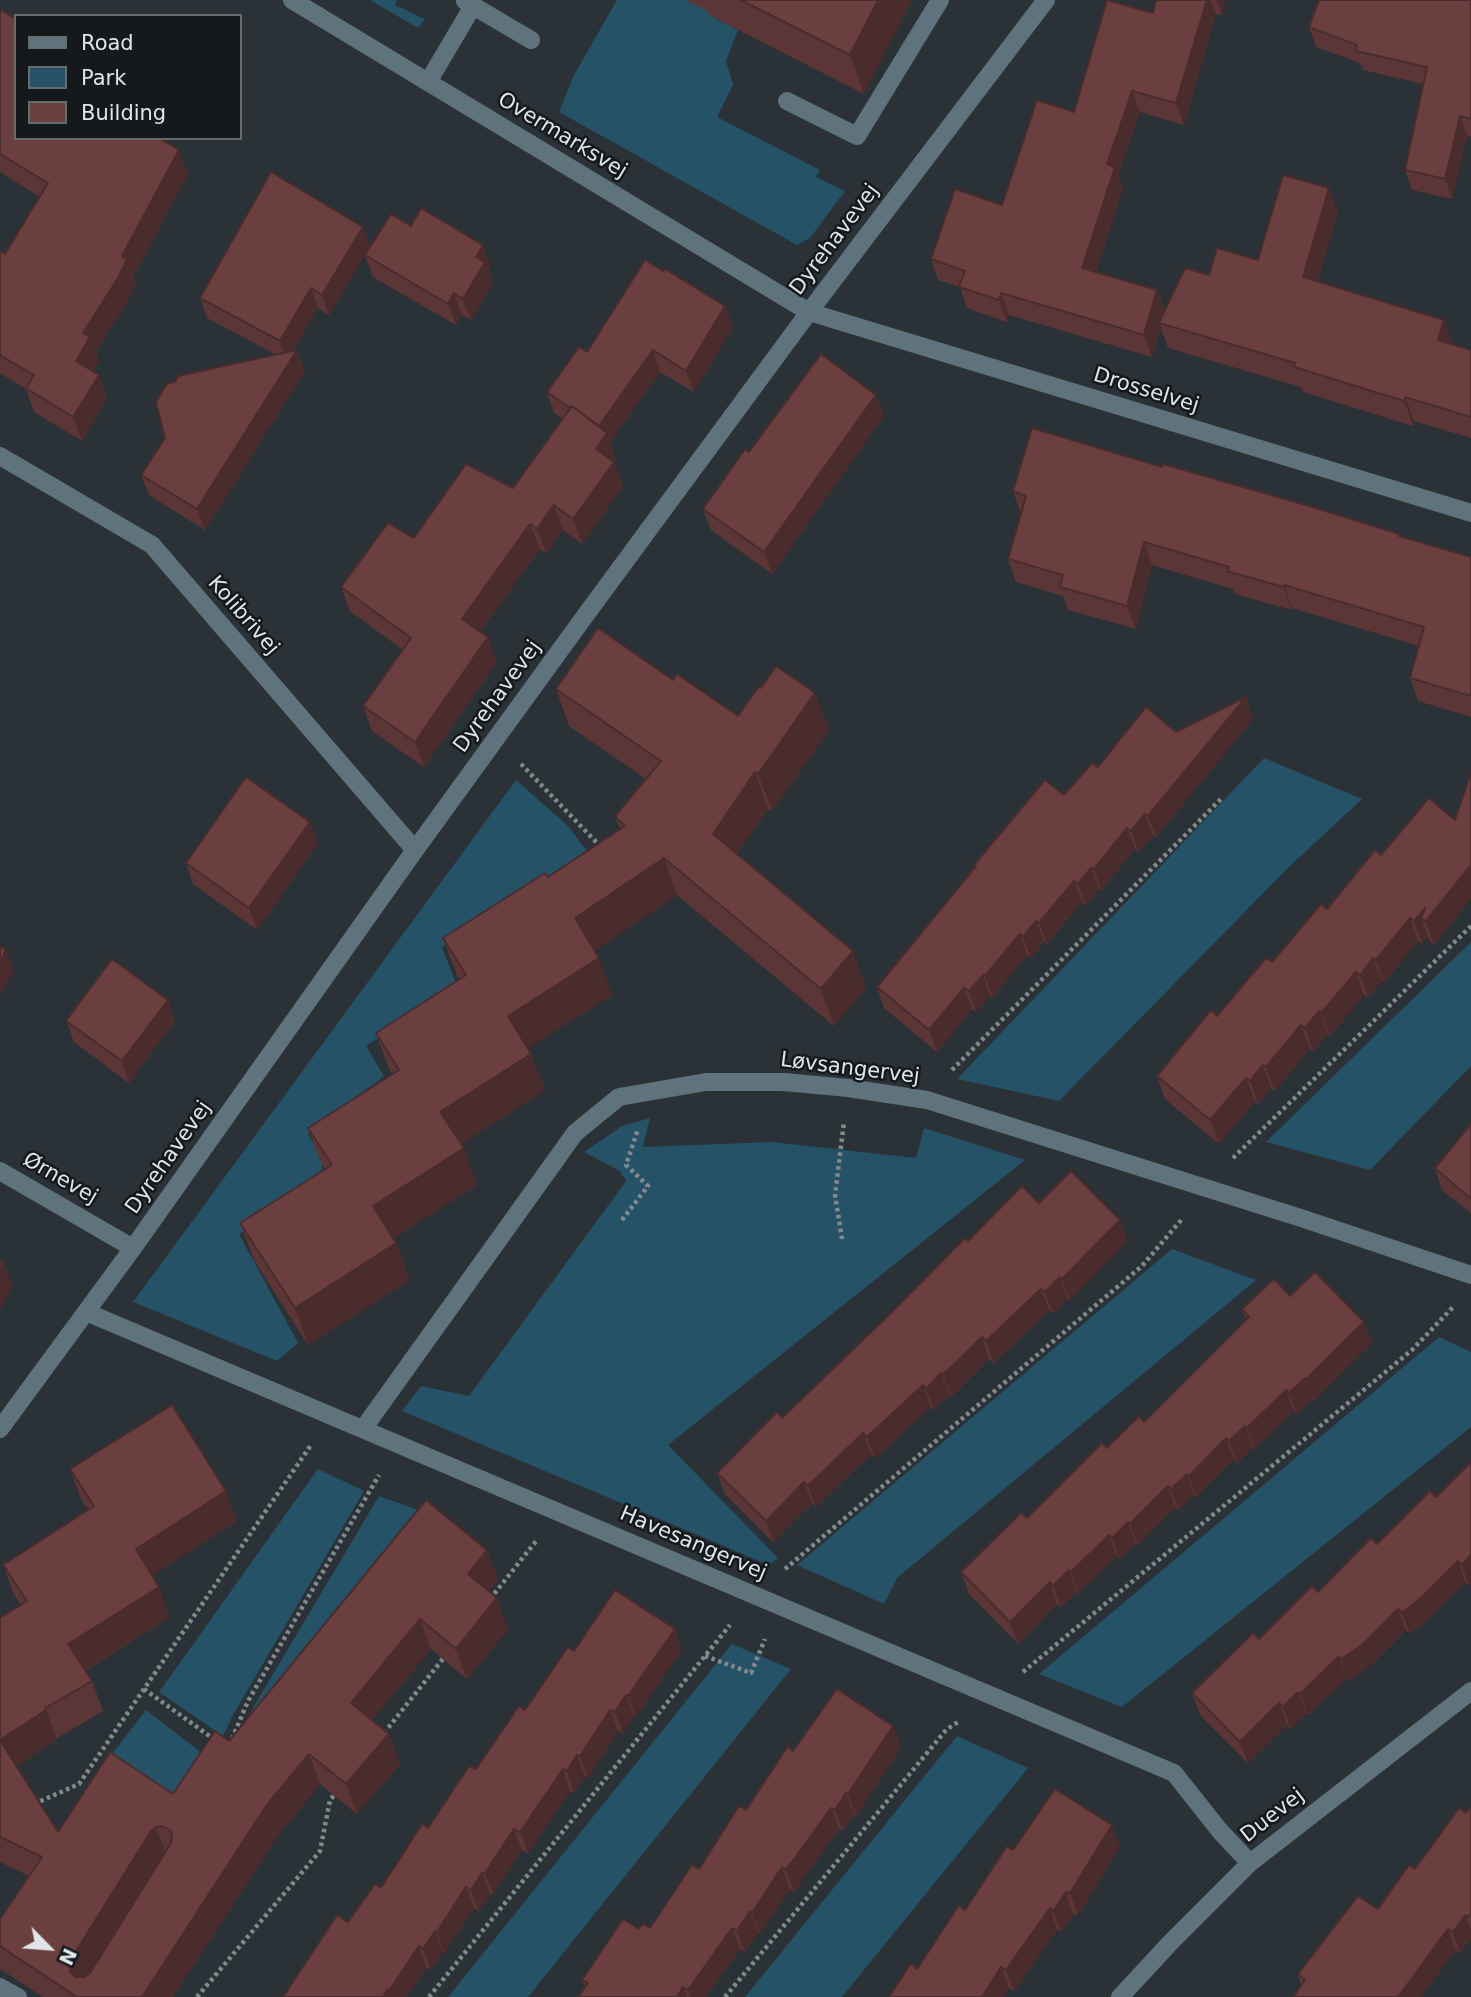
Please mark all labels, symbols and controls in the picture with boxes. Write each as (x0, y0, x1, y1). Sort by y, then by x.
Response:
legend (14, 14, 242, 140)
text: Road (81, 31, 134, 55)
text: Park (81, 66, 126, 90)
street label: Overmarksvej (493, 88, 631, 184)
text: Building (81, 101, 166, 125)
street label: Dyrehavevej (785, 180, 885, 300)
street label: Drosselvej (1090, 363, 1202, 419)
street label: Kolibrivej (202, 571, 284, 661)
street label: Dyrehavevej (449, 636, 547, 758)
street label: Løvsangervej (779, 1048, 921, 1090)
street label: Dyrehavevej (121, 1097, 217, 1219)
street label: Ørnevej (18, 1148, 102, 1210)
street label: Havesangervej (616, 1502, 770, 1586)
street label: Duevej (1236, 1783, 1310, 1849)
north arrow (14, 1913, 84, 1983)
text: N (55, 1945, 81, 1969)

